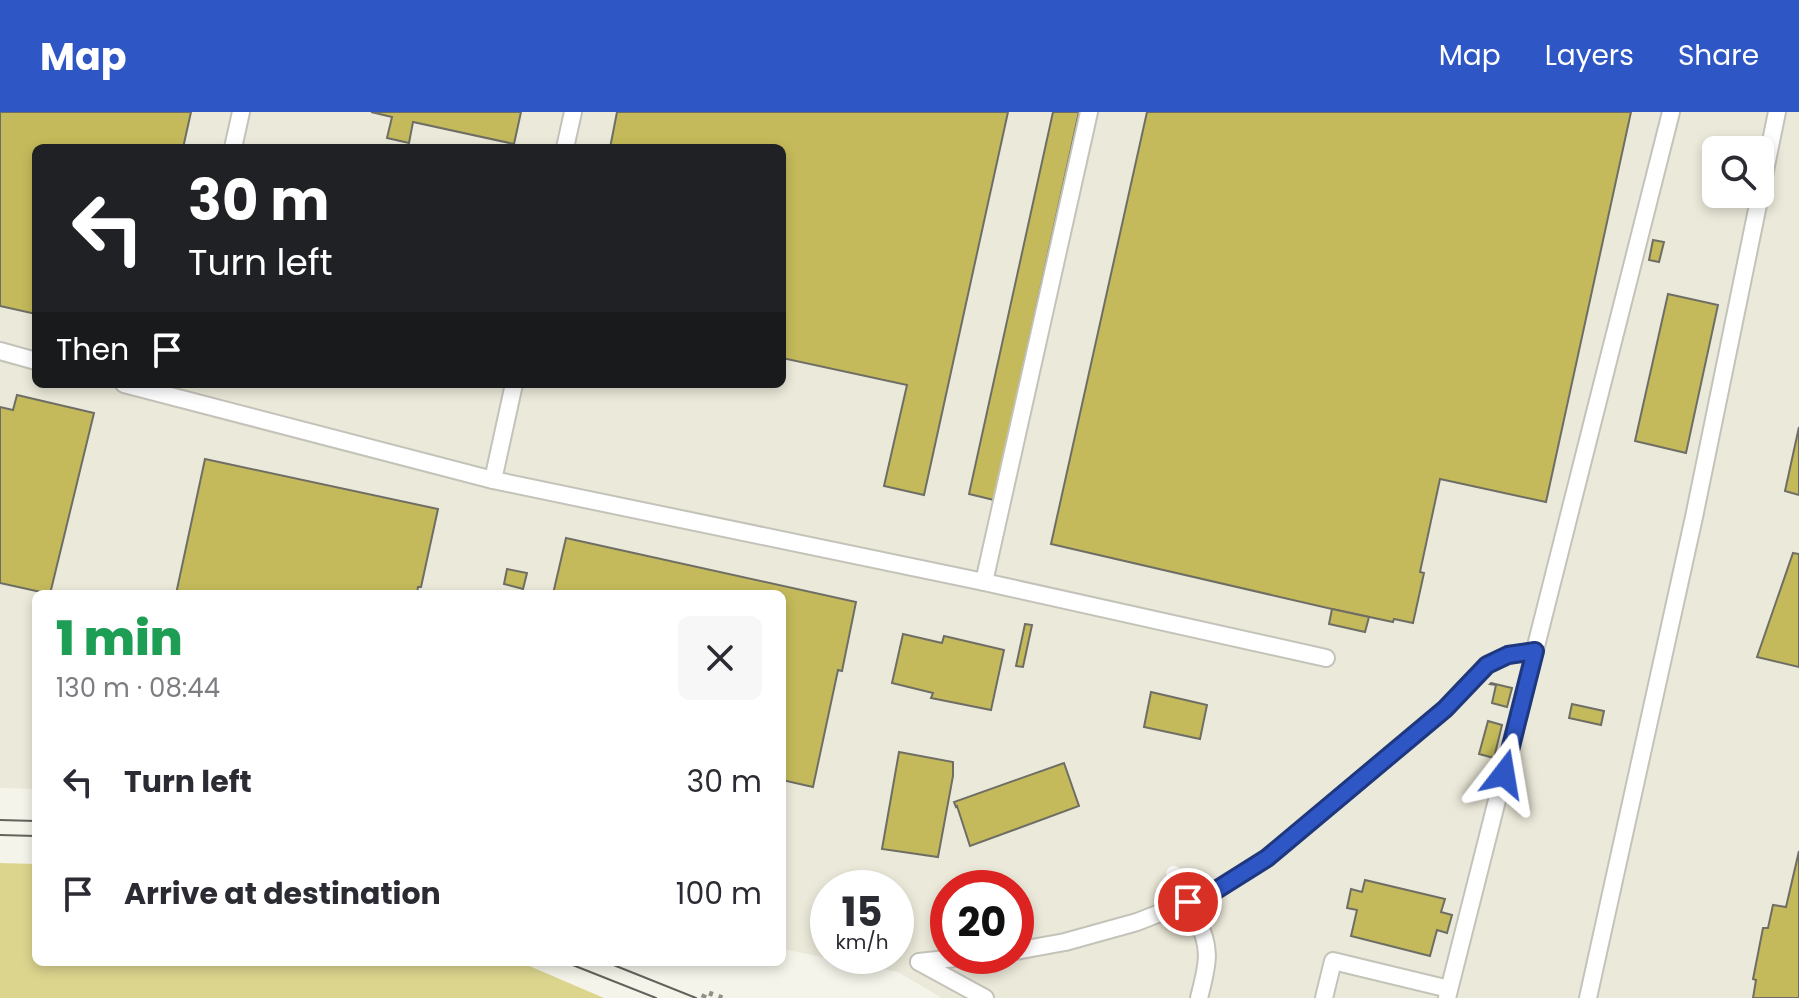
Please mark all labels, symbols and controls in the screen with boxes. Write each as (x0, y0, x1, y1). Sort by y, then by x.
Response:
text: Map (40, 30, 127, 83)
text: Map (1439, 36, 1501, 75)
text: Layers (1545, 36, 1634, 75)
text: Share (1678, 36, 1759, 75)
map controls (1702, 136, 1774, 208)
button: search (1702, 136, 1774, 208)
text: 30 m (188, 161, 330, 240)
icon: left (56, 176, 160, 280)
text: Turn left (188, 237, 333, 288)
text: Then (56, 328, 129, 371)
icon: arrive (145, 328, 189, 372)
text: 1 min (56, 605, 183, 672)
button: close (678, 616, 762, 700)
text: 130 m · 08:44 (56, 670, 220, 706)
position arrow (1462, 732, 1546, 816)
icon: left (56, 760, 100, 804)
text: Turn left (124, 760, 252, 803)
text: 30 m (687, 760, 762, 803)
pin (1154, 868, 1222, 936)
speed limit sign: 20 (930, 870, 1034, 974)
icon: arrive (56, 872, 100, 916)
text: Arrive at destination (124, 872, 441, 915)
text: 100 m (676, 872, 762, 915)
icon: arrive (1166, 880, 1210, 924)
text: 15 (841, 884, 883, 940)
text: km/h (835, 928, 889, 956)

